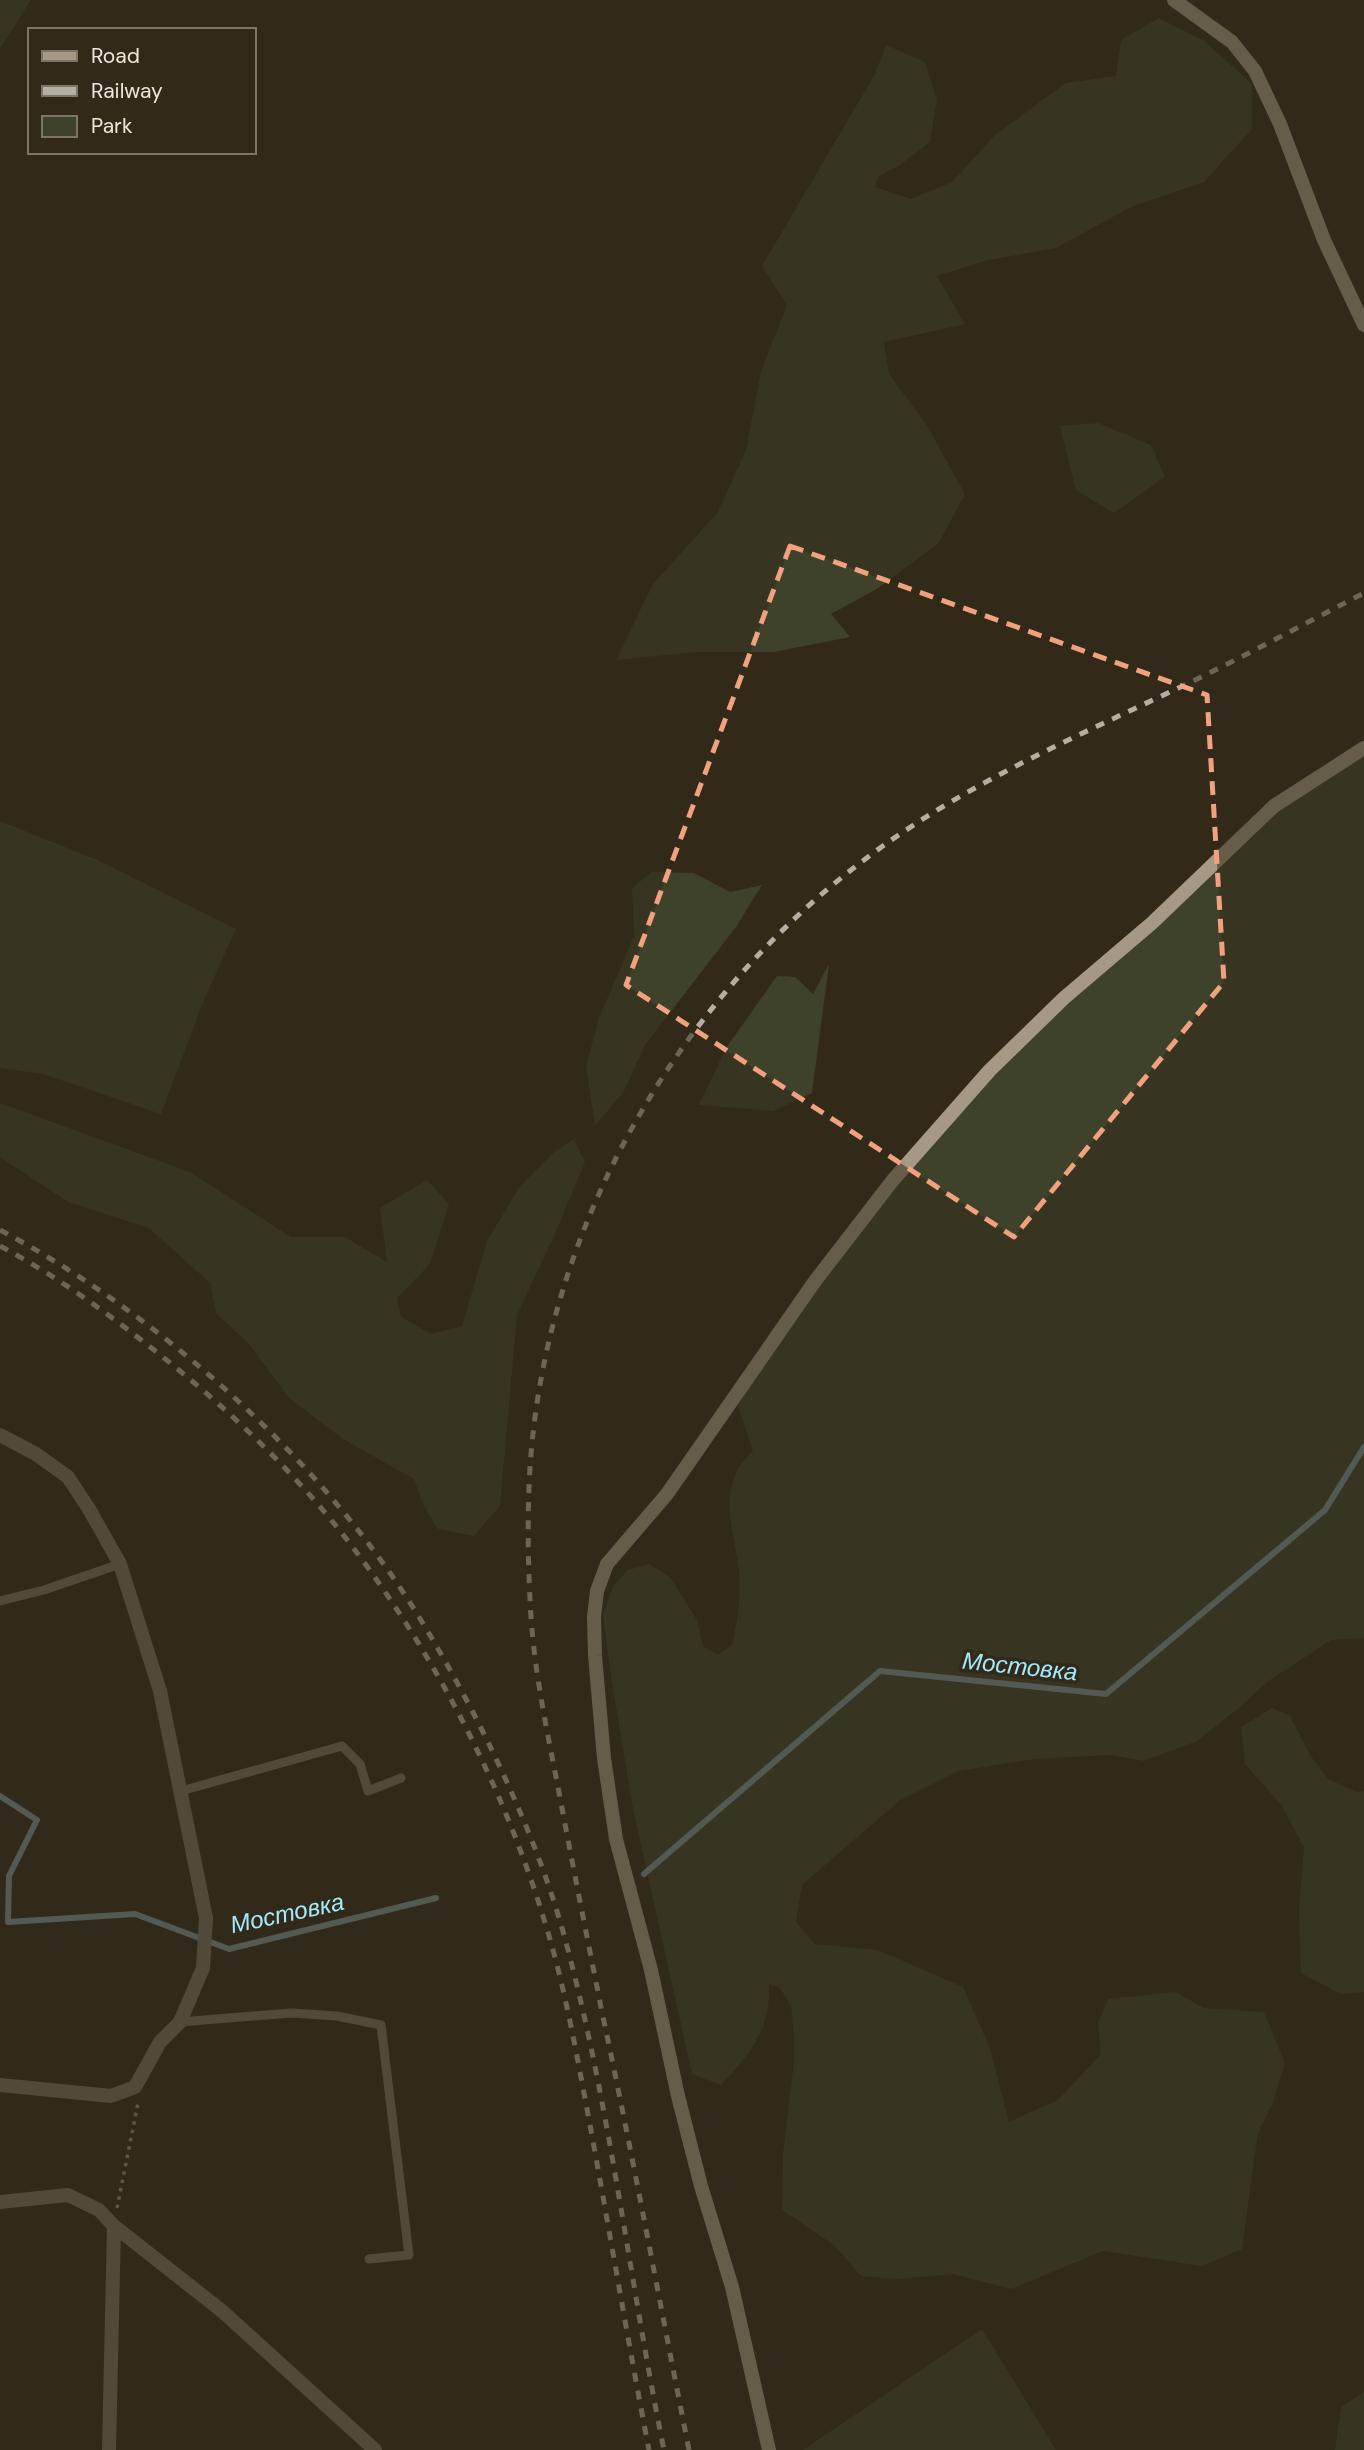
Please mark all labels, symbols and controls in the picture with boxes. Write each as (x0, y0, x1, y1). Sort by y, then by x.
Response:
legend (28, 28, 256, 154)
text: Road (91, 42, 140, 70)
text: Railway (91, 77, 163, 105)
text: Park (91, 112, 133, 140)
water label: Мостовка (961, 1645, 1079, 1687)
water label: Мостовка (227, 1886, 347, 1940)

